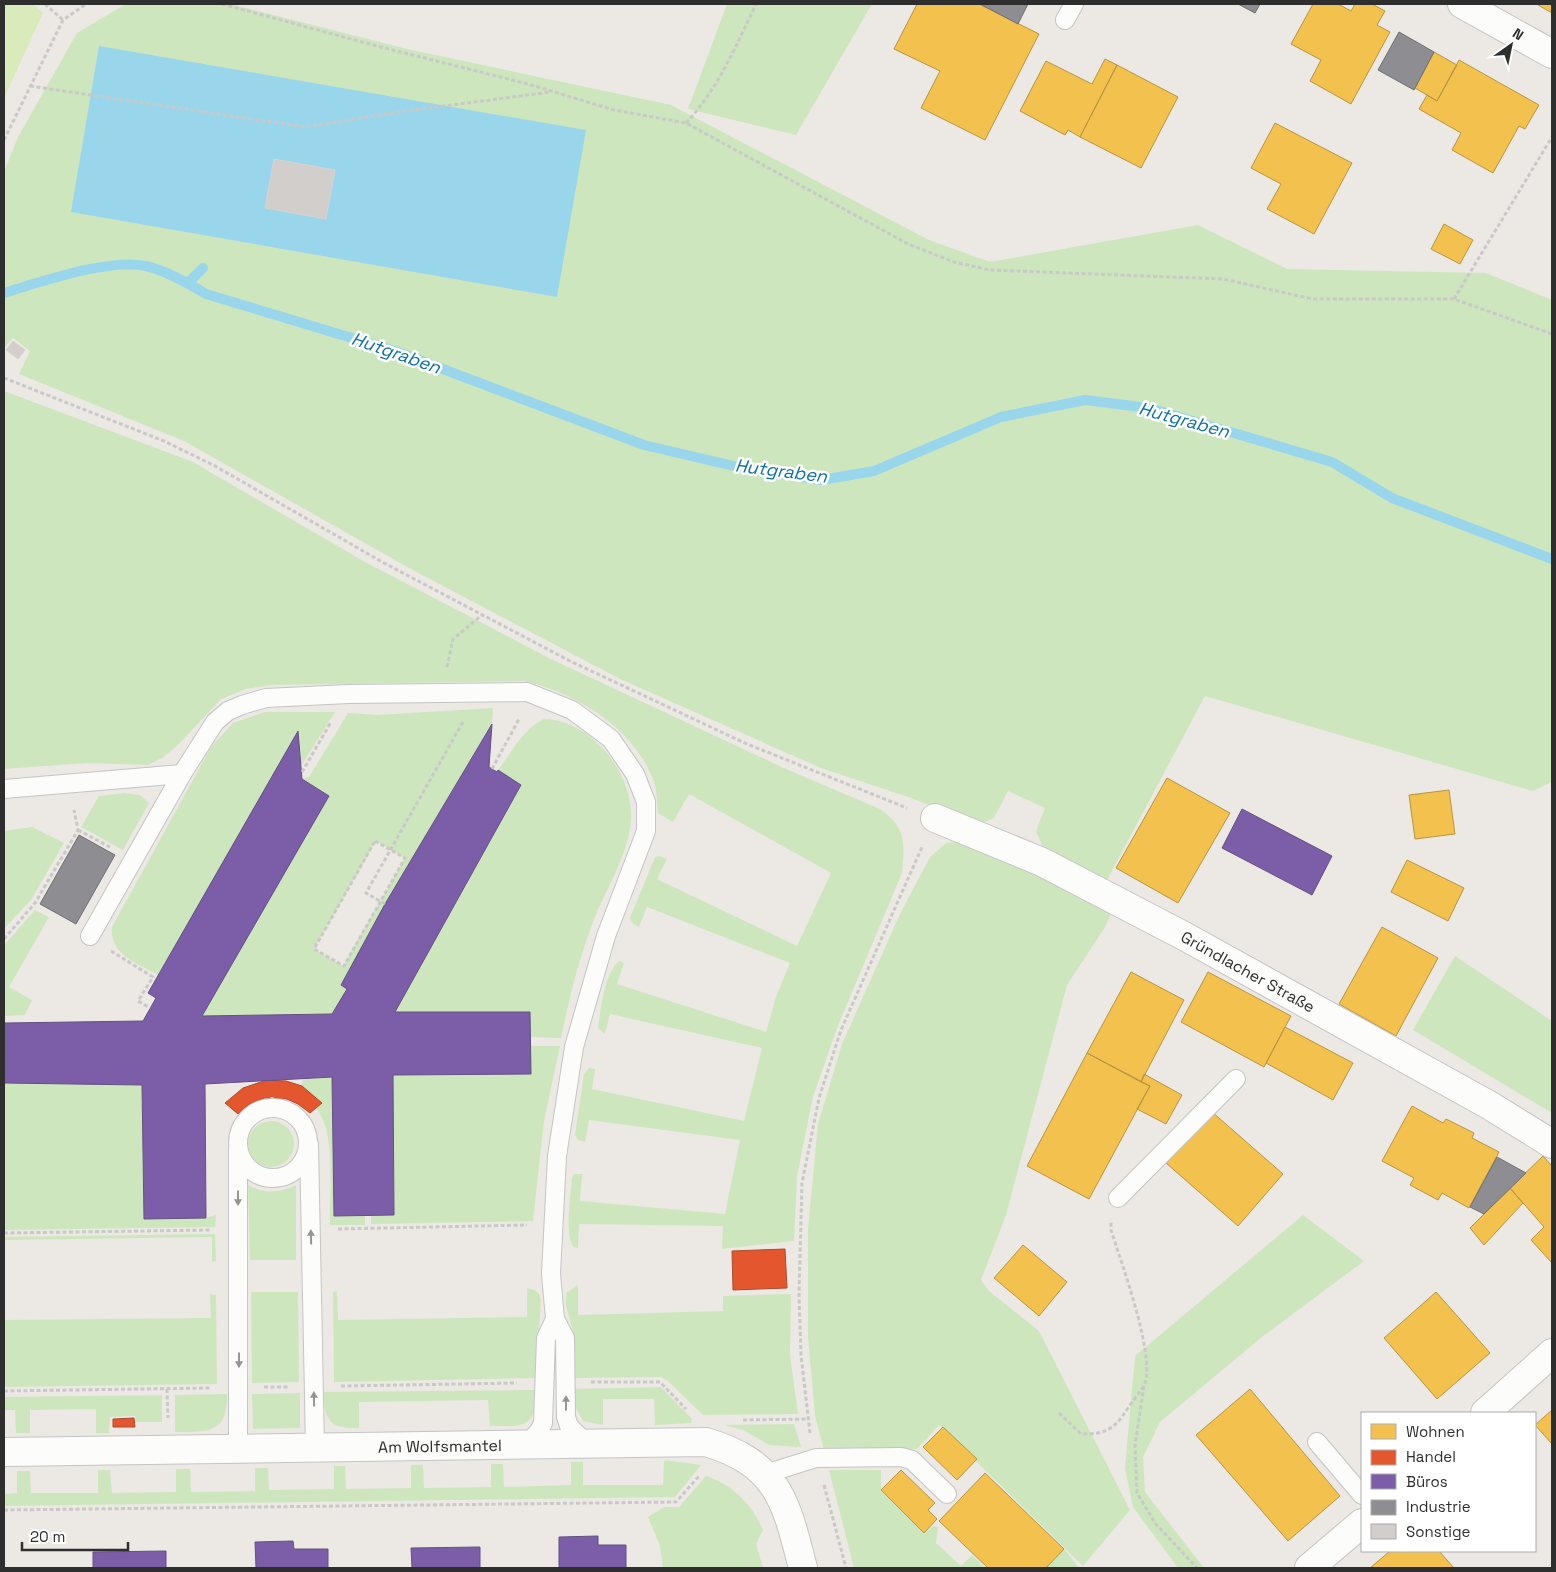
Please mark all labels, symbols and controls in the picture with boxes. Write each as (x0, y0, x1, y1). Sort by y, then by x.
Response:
north arrow (1486, 20, 1536, 70)
text: N (1509, 24, 1527, 44)
water label: Hutgraben (349, 327, 445, 379)
water label: Hutgraben (1137, 396, 1233, 443)
water label: Hutgraben (734, 453, 829, 488)
street label: Gründlacher Straße (1177, 926, 1319, 1017)
one-way arrow (234, 1190, 242, 1206)
one-way arrow (306, 1229, 314, 1245)
one-way arrow (235, 1352, 243, 1368)
one-way arrow (310, 1391, 318, 1407)
one-way arrow (562, 1395, 570, 1411)
legend (1361, 1412, 1536, 1552)
text: Wohnen (1406, 1422, 1465, 1441)
street label: Am Wolfsmantel (378, 1435, 502, 1458)
text: Handel (1406, 1447, 1456, 1466)
text: Büros (1406, 1472, 1448, 1491)
text: Industrie (1406, 1497, 1471, 1516)
scale bar (22, 1520, 129, 1552)
text: Sonstige (1406, 1522, 1471, 1541)
text: 20 m (30, 1527, 65, 1546)

